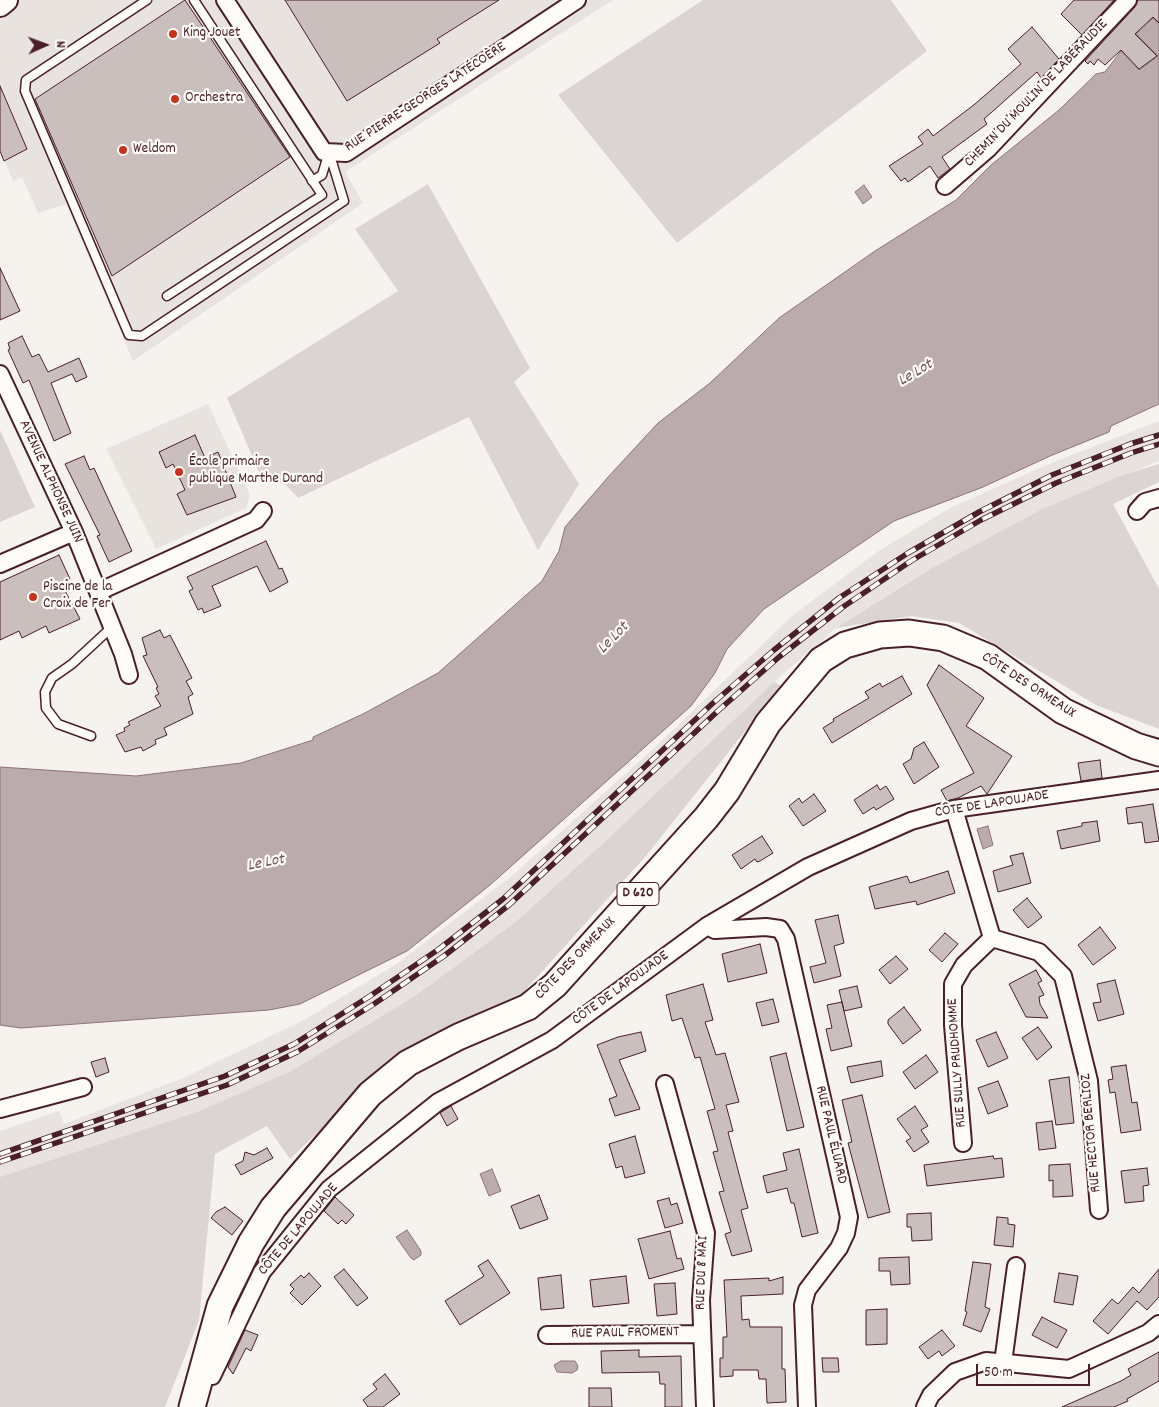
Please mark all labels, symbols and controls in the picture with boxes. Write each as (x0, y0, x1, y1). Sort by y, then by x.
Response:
street label: CHEMIN DU MOULIN DE LABÉRAUDIE (961, 16, 1113, 172)
north arrow (20, 20, 70, 70)
place label: King Jouet (183, 25, 240, 43)
marker: King Jouet (167, 28, 179, 40)
street label: RUE PIERRE-GEORGES LATÉCOÈRE (342, 39, 510, 157)
text: N (50, 41, 70, 48)
place label: Orchestra (185, 90, 243, 108)
marker: Orchestra (169, 93, 181, 105)
place label: Weldom (133, 141, 176, 159)
marker: Weldom (117, 144, 129, 156)
water label: Le Lot (895, 356, 937, 392)
street label: AVENUE ALPHONSE JUIN (14, 418, 86, 546)
place label: École primaire publique Marthe Durand (189, 454, 323, 489)
marker: École primaire publique Marthe Durand (173, 466, 185, 478)
place label: Piscine de la Croix de Fer (43, 579, 112, 614)
marker: Piscine de la Croix de Fer (27, 591, 39, 603)
water label: Le Lot (594, 619, 634, 659)
street label: CÔTE DES ORMEAUX (978, 649, 1078, 723)
street label: CÔTE DE LAPOUJADE (934, 787, 1050, 823)
water label: Le Lot (246, 851, 286, 877)
road number: D 620 (617, 882, 659, 906)
street label: CÔTE DES ORMEAUX (532, 914, 620, 1004)
street label: CÔTE DE LAPOUJADE (569, 948, 673, 1030)
street label: RUE SULLY PRUDHOMME (945, 998, 971, 1128)
street label: RUE HECTOR BERLIOZ (1078, 1073, 1106, 1193)
street label: RUE PAUL ÉLUARD (810, 1084, 850, 1186)
street label: CÔTE DE LAPOUJADE (255, 1180, 343, 1280)
street label: RUE DU 8 MAI (693, 1236, 713, 1310)
street label: RUE PAUL FROMENT (571, 1324, 679, 1344)
scale bar (979, 1354, 1093, 1386)
text: 50 m (984, 1362, 1013, 1384)

